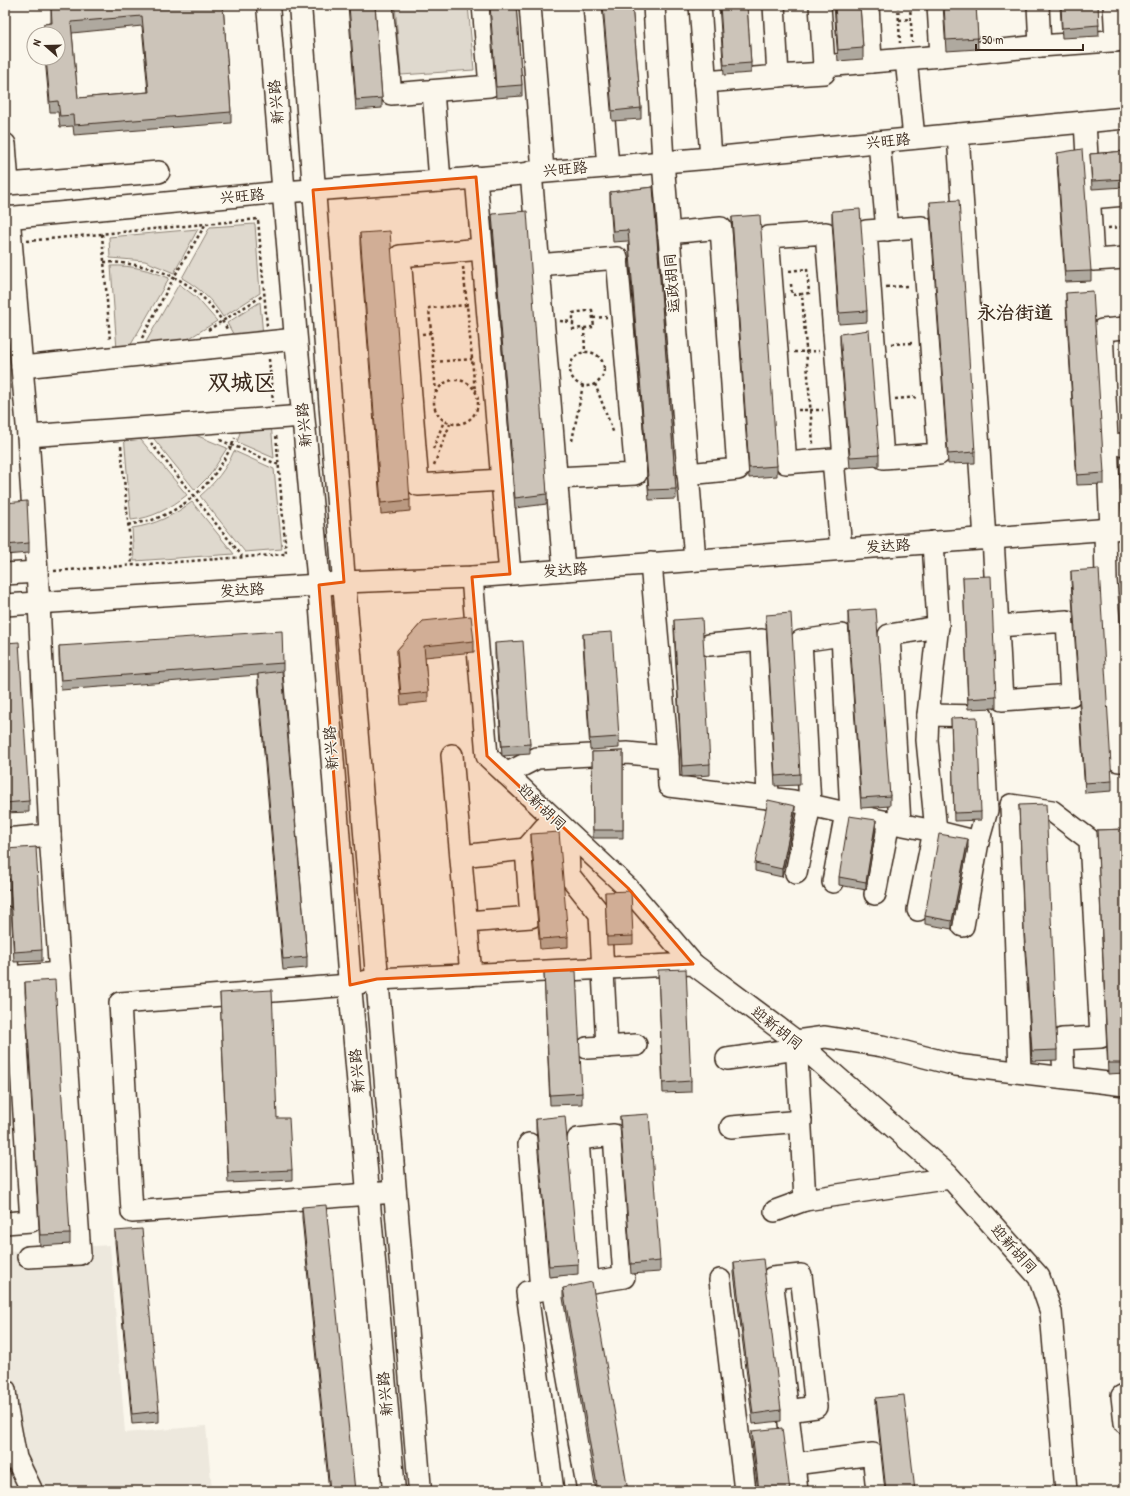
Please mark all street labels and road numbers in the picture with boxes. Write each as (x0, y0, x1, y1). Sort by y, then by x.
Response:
street label: 新兴路 (263, 79, 288, 125)
street label: 兴旺路 (864, 128, 911, 153)
street label: 兴旺路 (542, 156, 588, 181)
street label: 兴旺路 (219, 183, 265, 208)
street label: 运政胡同 (658, 252, 685, 314)
street label: 新兴路 (291, 402, 316, 448)
street label: 发达路 (865, 533, 911, 558)
street label: 发达路 (542, 557, 588, 582)
street label: 发达路 (219, 577, 265, 602)
street label: 新兴路 (318, 725, 343, 771)
street label: 迎新胡同 (513, 778, 571, 835)
street label: 迎新胡同 (747, 1001, 807, 1054)
street label: 新兴路 (344, 1048, 369, 1094)
street label: 迎新胡同 (986, 1219, 1042, 1278)
street label: 新兴路 (372, 1371, 397, 1417)

